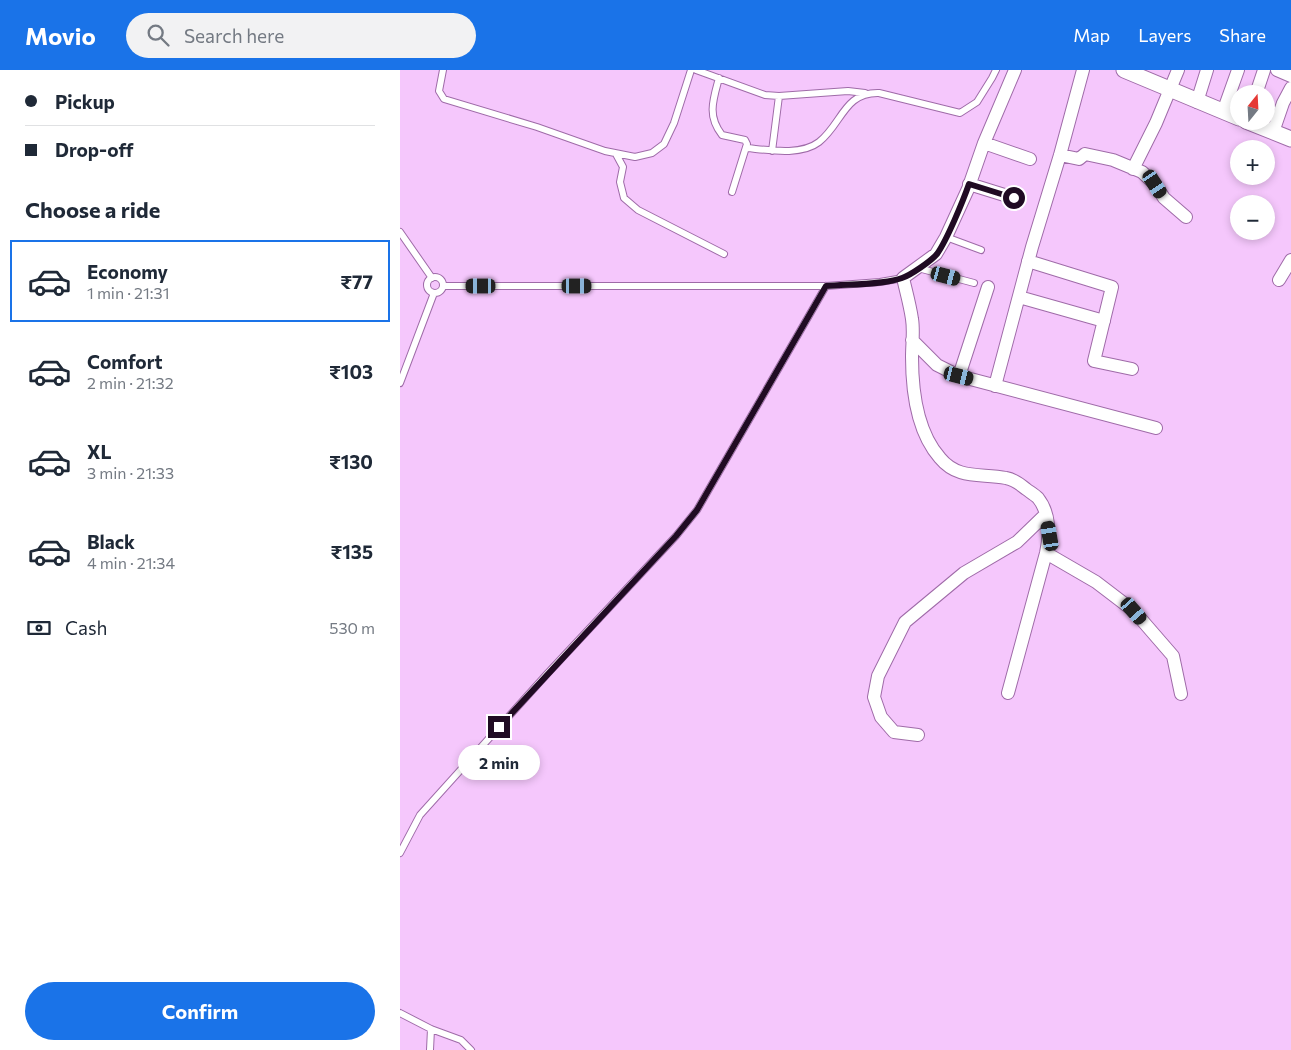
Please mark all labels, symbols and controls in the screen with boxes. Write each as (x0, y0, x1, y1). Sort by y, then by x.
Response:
search box (126, 13, 476, 58)
text: Movio (25, 21, 96, 50)
icon: search (144, 21, 172, 49)
text: Search here (184, 24, 284, 47)
text: Map (1073, 24, 1110, 46)
text: Layers (1138, 24, 1191, 46)
text: Share (1219, 24, 1266, 46)
north arrow (1230, 85, 1275, 130)
map controls (1230, 85, 1275, 240)
text: Pickup (55, 90, 115, 113)
text: Drop-off (55, 138, 134, 161)
button: + (1230, 140, 1275, 185)
car (1140, 167, 1169, 201)
route start (1003, 187, 1025, 209)
button: − (1230, 195, 1275, 240)
text: Choose a ride (25, 196, 160, 223)
icon: car (27, 259, 72, 304)
text: Economy (87, 260, 168, 283)
car (929, 265, 962, 287)
text: ₹77 (340, 270, 373, 293)
car (466, 279, 496, 294)
car (562, 279, 592, 294)
text: 1 min · 21:31 (87, 283, 170, 302)
icon: car (27, 349, 72, 394)
text: Comfort (87, 350, 163, 373)
text: ₹103 (329, 360, 373, 383)
car (942, 365, 975, 387)
text: 2 min · 21:32 (87, 373, 174, 392)
icon: car (27, 439, 72, 484)
text: XL (87, 440, 112, 463)
text: ₹130 (329, 450, 373, 473)
text: 3 min · 21:33 (87, 463, 174, 482)
car (1040, 520, 1059, 552)
icon: car (27, 529, 72, 574)
text: Black (87, 530, 135, 553)
text: ₹135 (331, 540, 373, 563)
text: 4 min · 21:34 (87, 553, 175, 572)
car (1118, 595, 1149, 627)
icon: cash (25, 614, 53, 642)
text: Cash (65, 616, 107, 639)
text: 530 m (329, 618, 375, 637)
route end (488, 716, 510, 738)
callout: 2 min (458, 744, 540, 780)
text: 2 min (479, 753, 519, 772)
button: Confirm (25, 982, 375, 1040)

